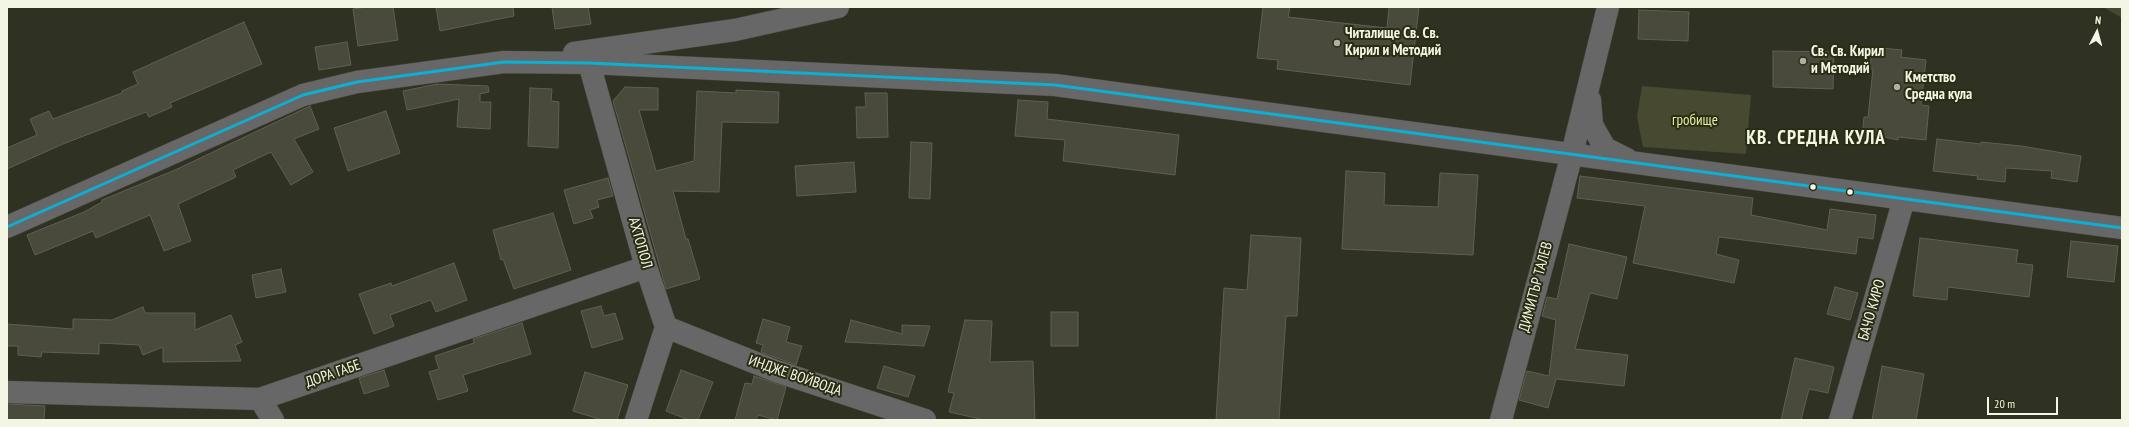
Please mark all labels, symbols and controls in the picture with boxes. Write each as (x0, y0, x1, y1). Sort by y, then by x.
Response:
north arrow (2077, 12, 2117, 52)
text: N (2095, 13, 2102, 27)
place label: Читалище Св. Св. Кирил и Методий (1345, 25, 1441, 60)
marker: Читалище Св. Св. Кирил и Методий (1332, 38, 1342, 48)
place label: Св. Св. Кирил и Методий (1811, 43, 1884, 78)
marker: Св. Св. Кирил и Методий (1798, 56, 1808, 66)
place label: Кметство Средна кула (1905, 69, 1972, 104)
marker: Кметство Средна кула (1892, 82, 1902, 92)
park label: гробище (1672, 112, 1718, 130)
district label: КВ. СРЕДНА КУЛА (1746, 128, 1886, 150)
unlabelled marker (1808, 182, 1818, 192)
unlabelled marker (1845, 187, 1855, 197)
street label: АХТОПОЛ (624, 215, 656, 271)
street label: ДИМИТЪР ТАЛЕВ (1515, 240, 1557, 334)
street label: БАЧО КИРО (1855, 277, 1889, 343)
street label: ИНДЖЕ ВОЙВОДА (746, 352, 844, 400)
street label: ДОРА ГАБЕ (303, 356, 363, 392)
scale bar (1989, 389, 2060, 415)
text: 20 m (1994, 396, 2015, 411)

